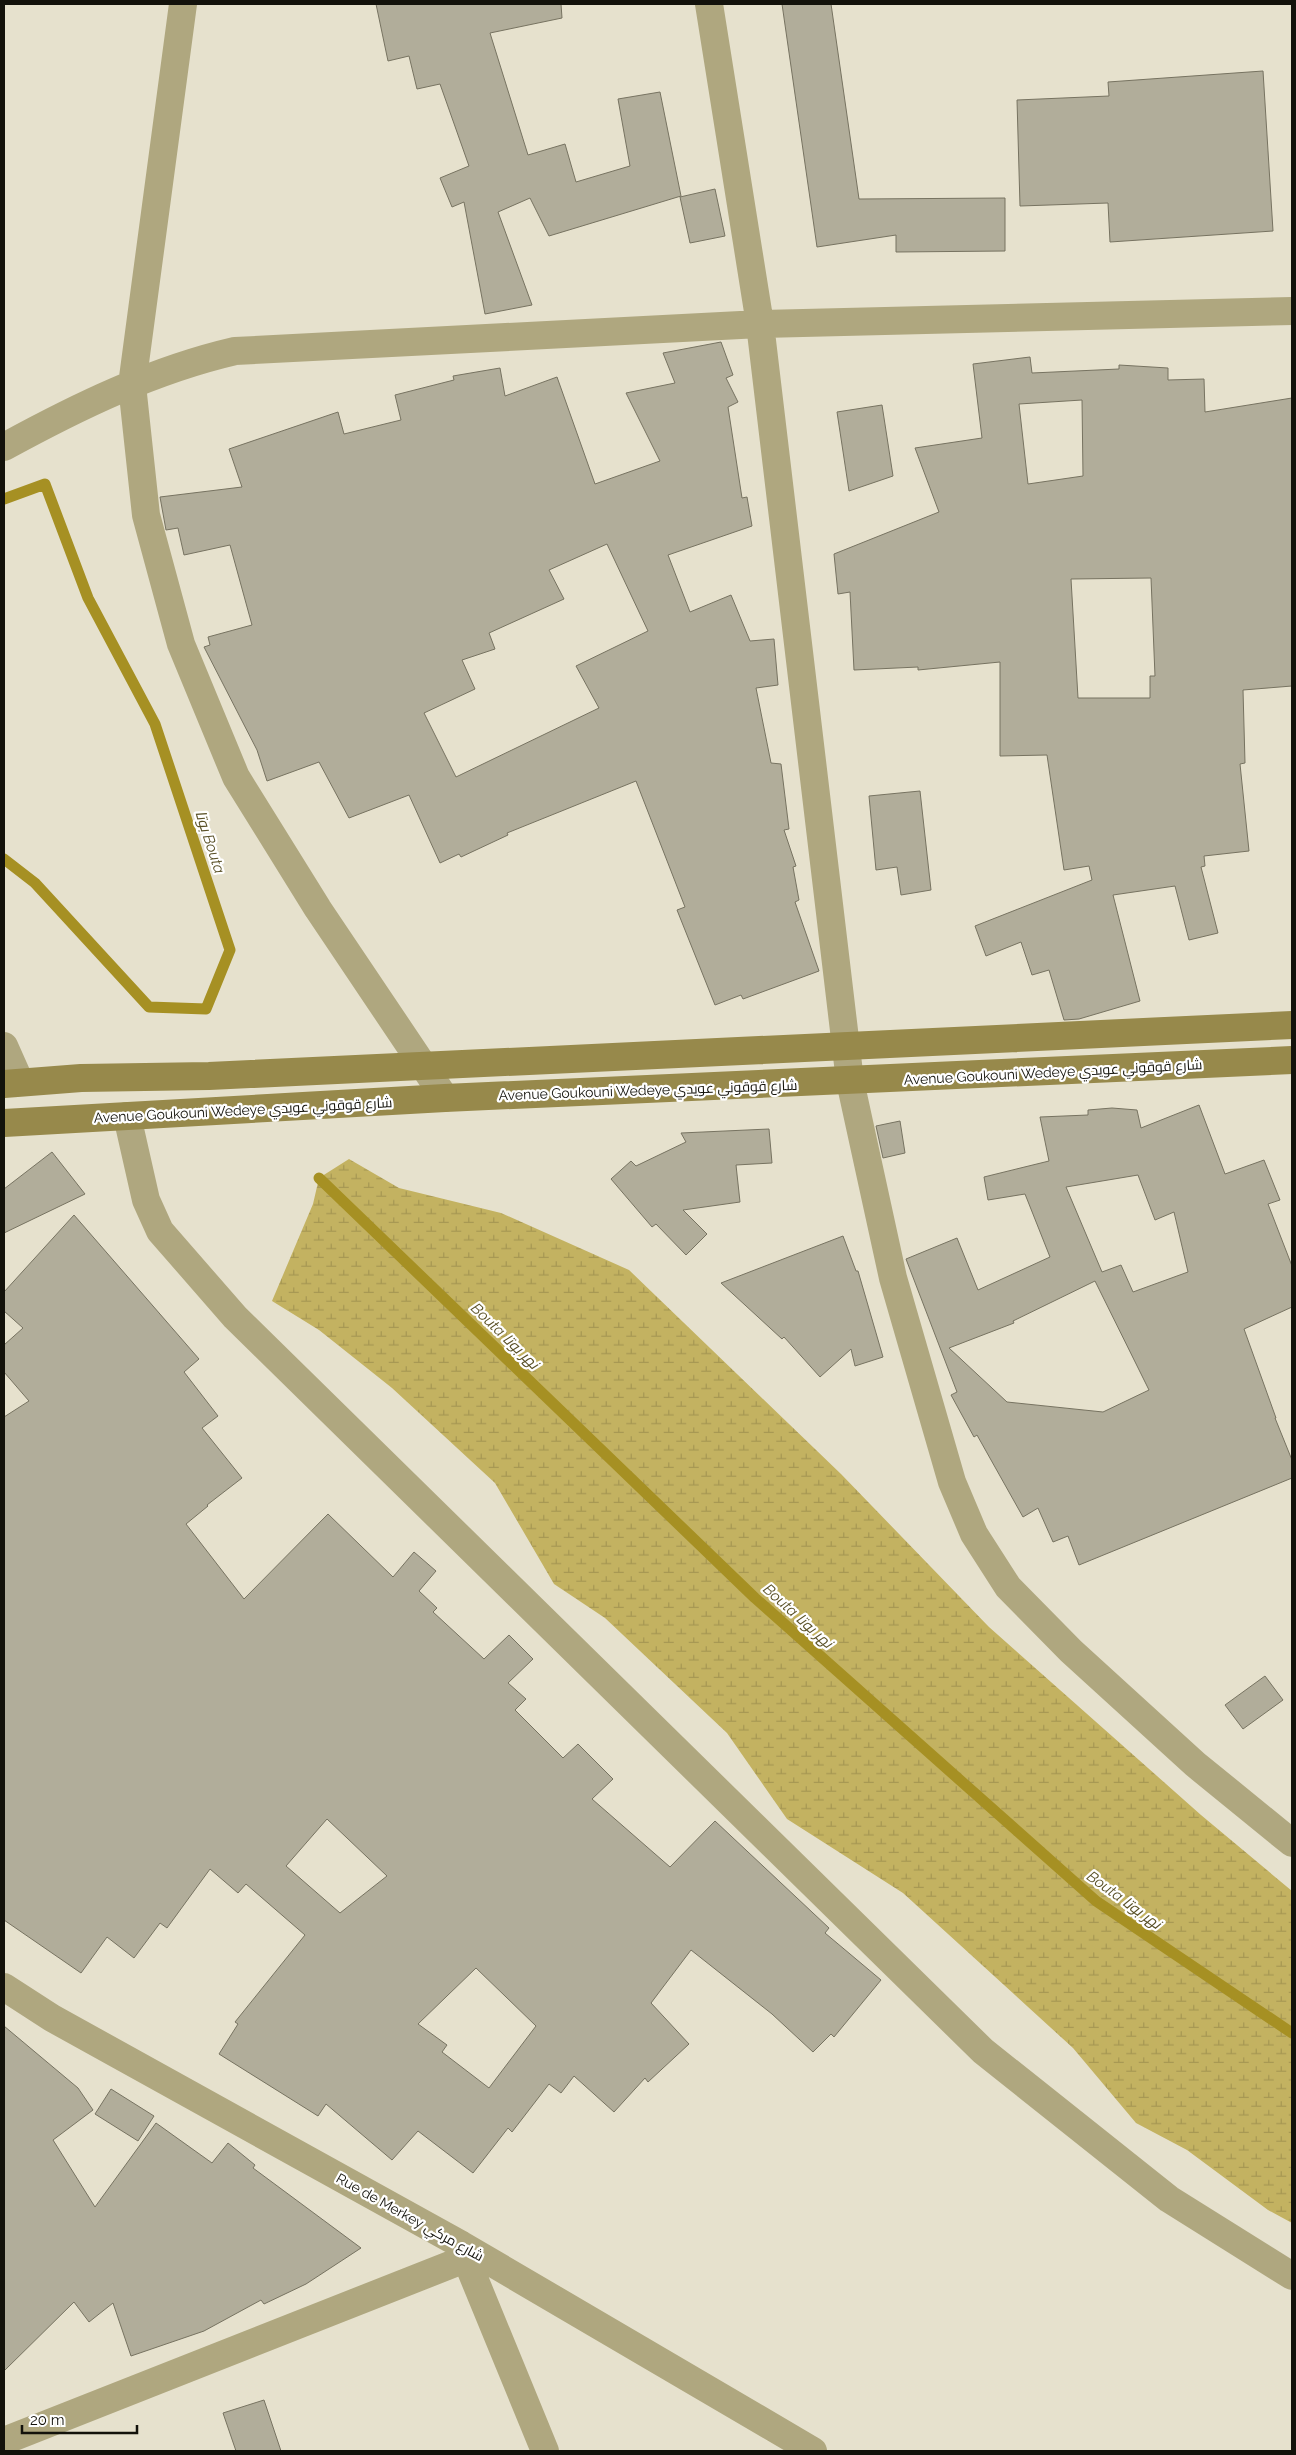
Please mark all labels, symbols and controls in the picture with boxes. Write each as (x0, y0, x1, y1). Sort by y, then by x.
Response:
water label: بوتا Bouta (191, 808, 229, 876)
street label: Avenue Goukouni Wedeye شارع قوقوني عويدي (903, 1056, 1203, 1092)
street label: Avenue Goukouni Wedeye شارع قوقوني عويدي (498, 1077, 798, 1107)
street label: Avenue Goukouni Wedeye شارع قوقوني عويدي (93, 1094, 393, 1130)
water label: Bouta نهر بوتا (467, 1299, 544, 1374)
water label: Bouta نهر بوتا (760, 1580, 838, 1653)
water label: Bouta نهر بوتا (1083, 1867, 1166, 1934)
street label: Rue de Merkey شارع مركي (332, 2170, 486, 2268)
scale bar (22, 2402, 138, 2434)
text: 20 m (30, 2411, 65, 2429)

